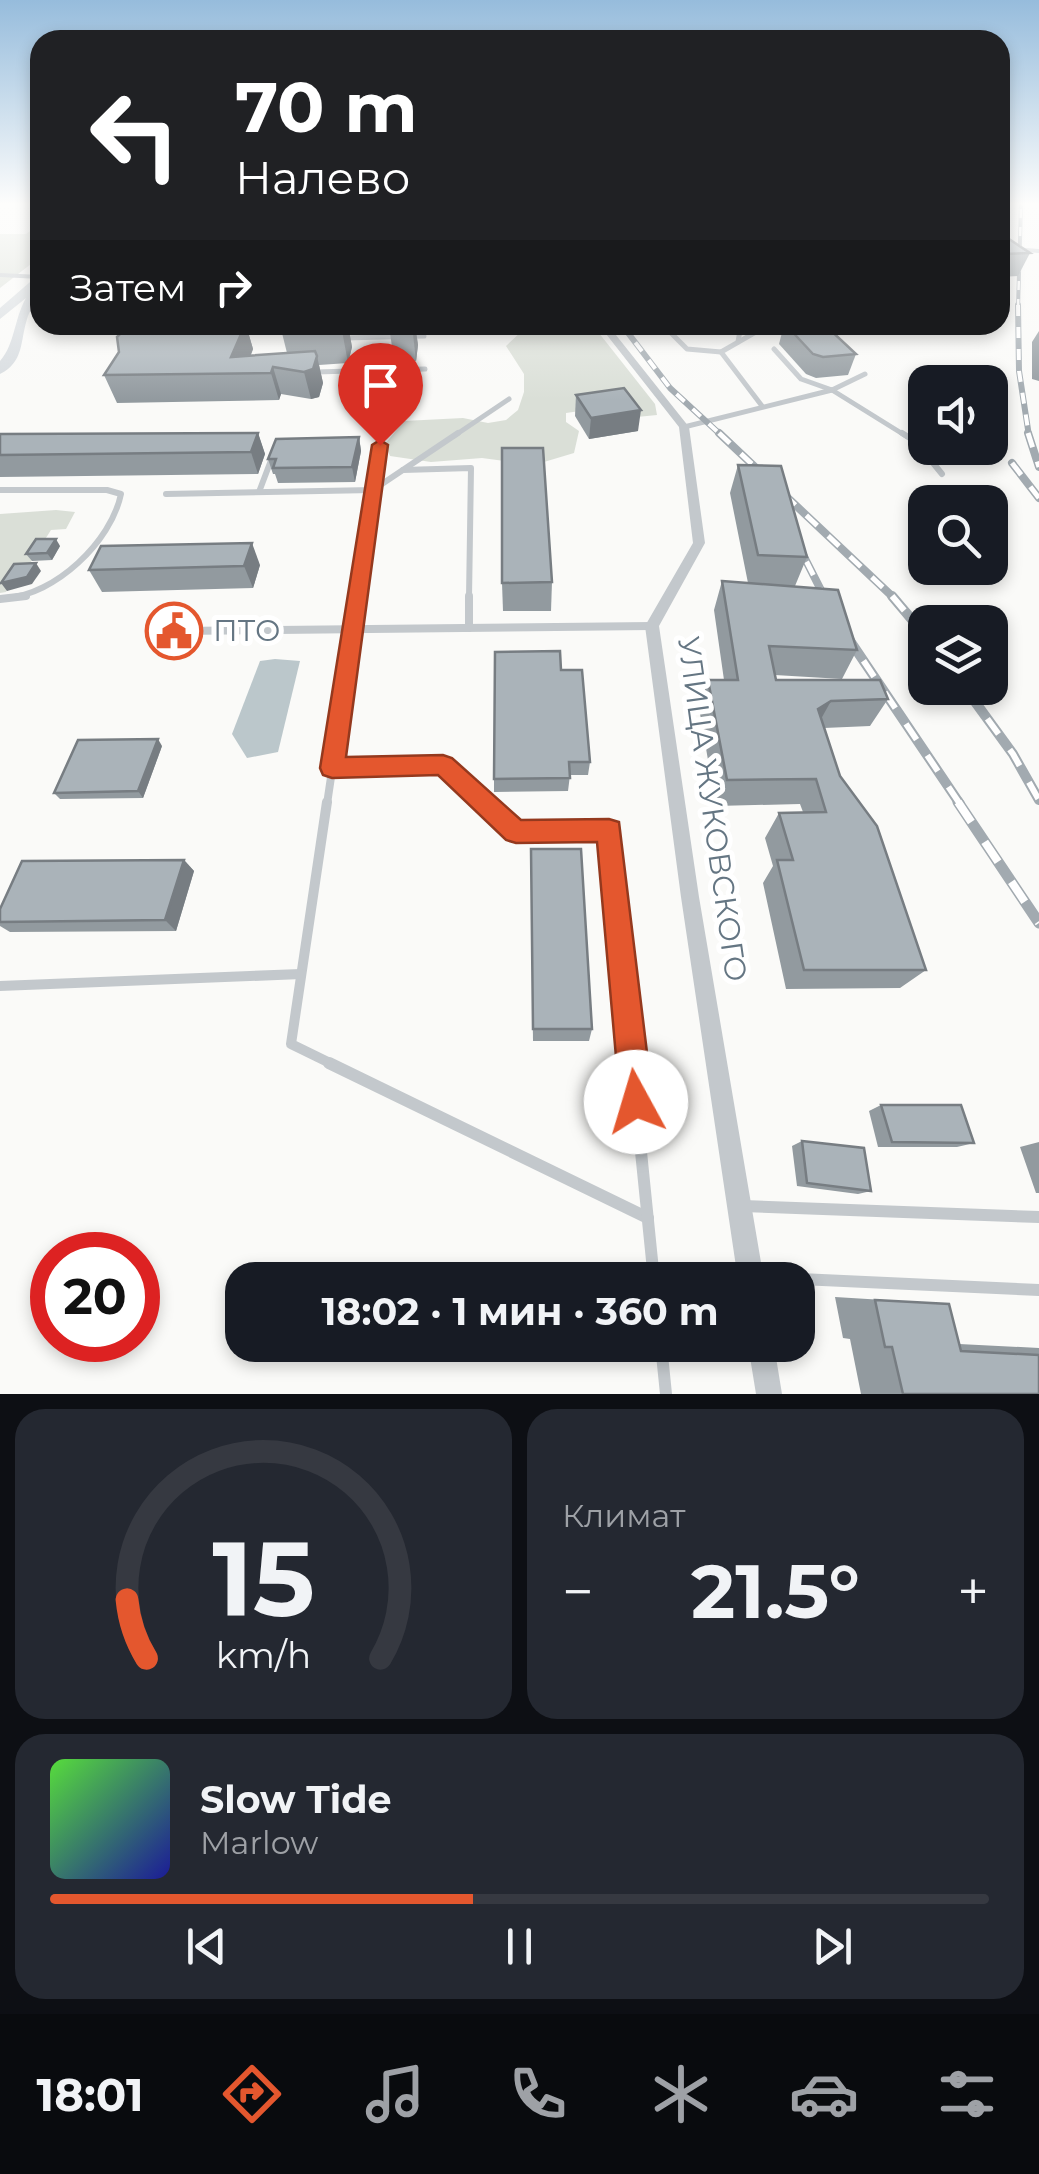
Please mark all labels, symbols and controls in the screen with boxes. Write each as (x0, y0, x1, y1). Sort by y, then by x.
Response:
text: 70 m (235, 64, 418, 150)
icon: left (70, 70, 200, 200)
text: Налево (235, 150, 410, 205)
icon: right (206, 260, 261, 315)
text: Затем (70, 264, 186, 311)
pin (338, 343, 423, 446)
icon: arrive (353, 358, 408, 413)
map controls (908, 365, 1008, 705)
button: sound (908, 365, 1008, 465)
button: search (908, 485, 1008, 585)
public building icon: ПТО (144, 601, 204, 661)
button: layers (908, 605, 1008, 705)
place label: ПТО (213, 612, 281, 649)
street label: УЛИЦА ЖУКОВСКОГО (670, 634, 755, 984)
position arrow (584, 1050, 688, 1154)
speed limit sign: 20 (30, 1232, 160, 1362)
text: 18:02 · 1 мин · 360 m (321, 1288, 719, 1335)
text: Климат (562, 1496, 685, 1535)
text: 15 (212, 1515, 315, 1642)
text: 21.5° (691, 1545, 860, 1637)
text: − (562, 1558, 594, 1625)
text: + (957, 1558, 989, 1625)
text: km/h (216, 1633, 311, 1677)
text: Slow Tide (200, 1776, 392, 1823)
text: Marlow (200, 1823, 318, 1862)
icon: previous (179, 1919, 234, 1974)
icon: pause (492, 1919, 547, 1974)
icon: next (805, 1919, 860, 1974)
icon: directions (217, 2059, 287, 2129)
icon: music (360, 2059, 430, 2129)
icon: phone (503, 2059, 573, 2129)
icon: climate (646, 2059, 716, 2129)
icon: car (789, 2059, 859, 2129)
icon: filters (932, 2059, 1002, 2129)
text: 18:01 (37, 2067, 144, 2122)

